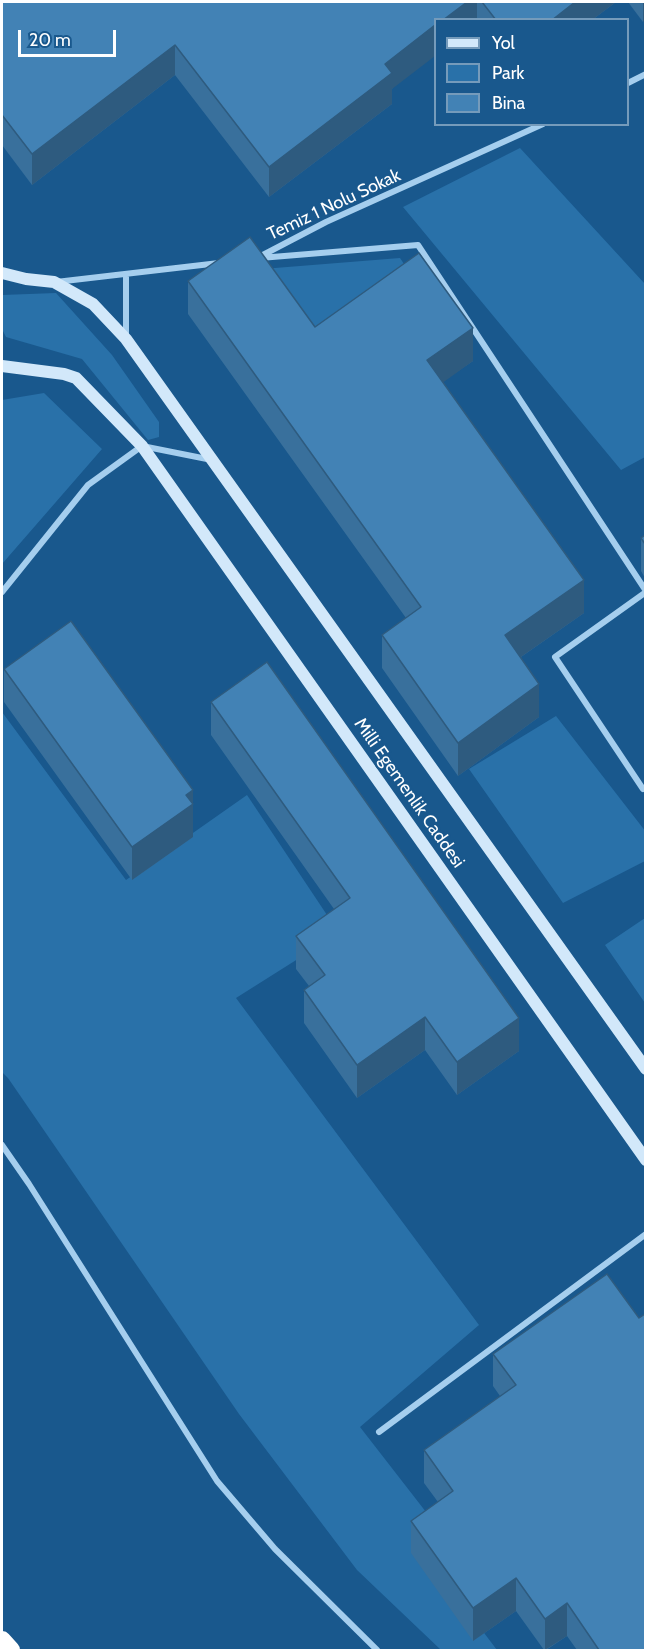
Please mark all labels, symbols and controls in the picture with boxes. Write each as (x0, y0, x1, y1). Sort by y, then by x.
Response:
scale bar (21, 18, 118, 56)
legend (434, 18, 629, 126)
text: 20 m (29, 29, 71, 51)
text: Yol (492, 32, 515, 54)
text: Park (492, 62, 524, 84)
text: Bina (492, 92, 525, 114)
street label: Temiz 1 Nolu Sokak (264, 165, 404, 245)
street label: Milli Egemenlik Caddesi (349, 714, 469, 872)

